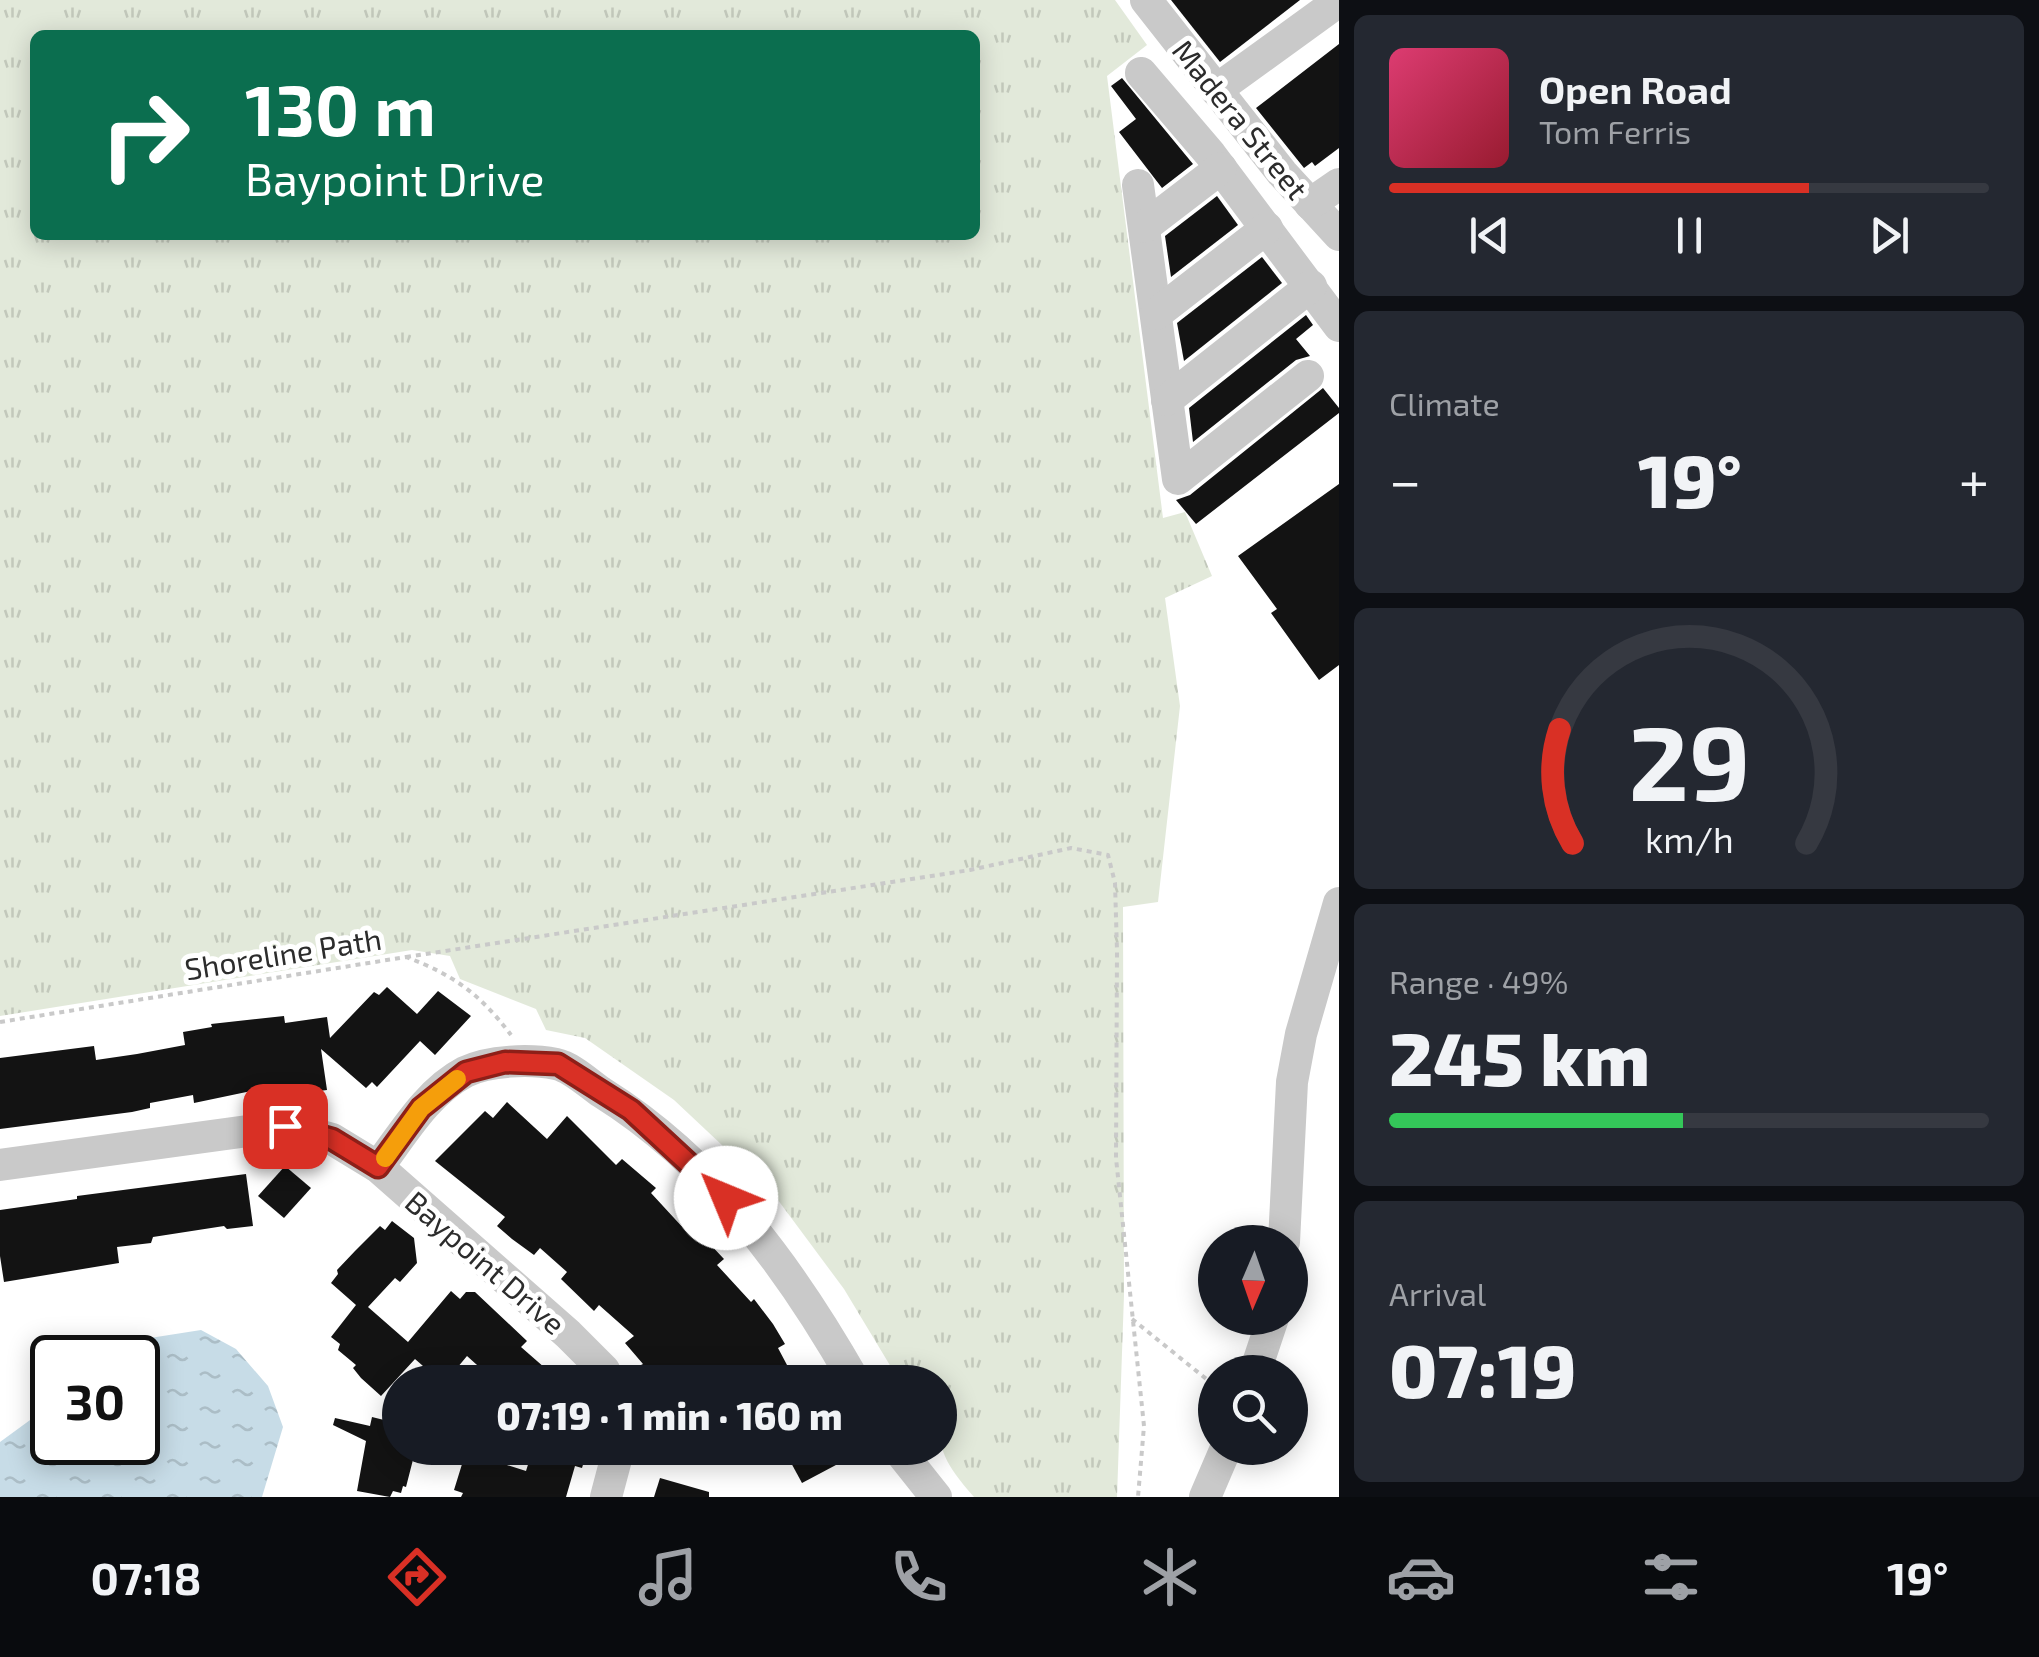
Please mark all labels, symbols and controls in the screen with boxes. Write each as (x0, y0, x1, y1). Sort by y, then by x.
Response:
street label: Madera Street (1166, 32, 1316, 206)
text: 130 m (245, 66, 436, 150)
text: Open Road (1539, 66, 1732, 112)
icon: right (80, 70, 210, 200)
text: Tom Ferris (1539, 112, 1691, 150)
text: Baypoint Drive (245, 151, 544, 205)
icon: previous (1462, 208, 1517, 263)
icon: pause (1662, 208, 1717, 263)
icon: next (1862, 208, 1917, 263)
text: Climate (1389, 384, 1500, 422)
text: 19° (1638, 433, 1742, 523)
text: − (1389, 446, 1421, 512)
text: + (1959, 446, 1989, 512)
text: 29 (1628, 697, 1750, 822)
text: km/h (1645, 817, 1733, 860)
street label: Shoreline Path (182, 920, 384, 986)
text: Range · 49% (1389, 962, 1568, 1000)
text: 245 km (1389, 1011, 1650, 1101)
pin (243, 1084, 328, 1169)
icon: arrive (258, 1099, 313, 1154)
position arrow (674, 1146, 778, 1250)
street label: Baypoint Drive (399, 1183, 573, 1341)
north arrow (1198, 1225, 1308, 1335)
map controls (1198, 1225, 1308, 1465)
text: Arrival (1389, 1274, 1486, 1312)
text: 07:19 (1389, 1323, 1577, 1413)
speed limit sign: 30 (30, 1335, 160, 1465)
button: search (1198, 1355, 1308, 1465)
text: 07:19 · 1 min · 160 m (496, 1392, 843, 1438)
icon: directions (382, 1542, 452, 1612)
icon: music (633, 1542, 703, 1612)
icon: phone (884, 1542, 954, 1612)
icon: climate (1135, 1542, 1205, 1612)
icon: car (1386, 1542, 1456, 1612)
icon: filters (1636, 1542, 1706, 1612)
text: 07:18 (90, 1550, 202, 1604)
text: 19° (1887, 1550, 1949, 1604)

